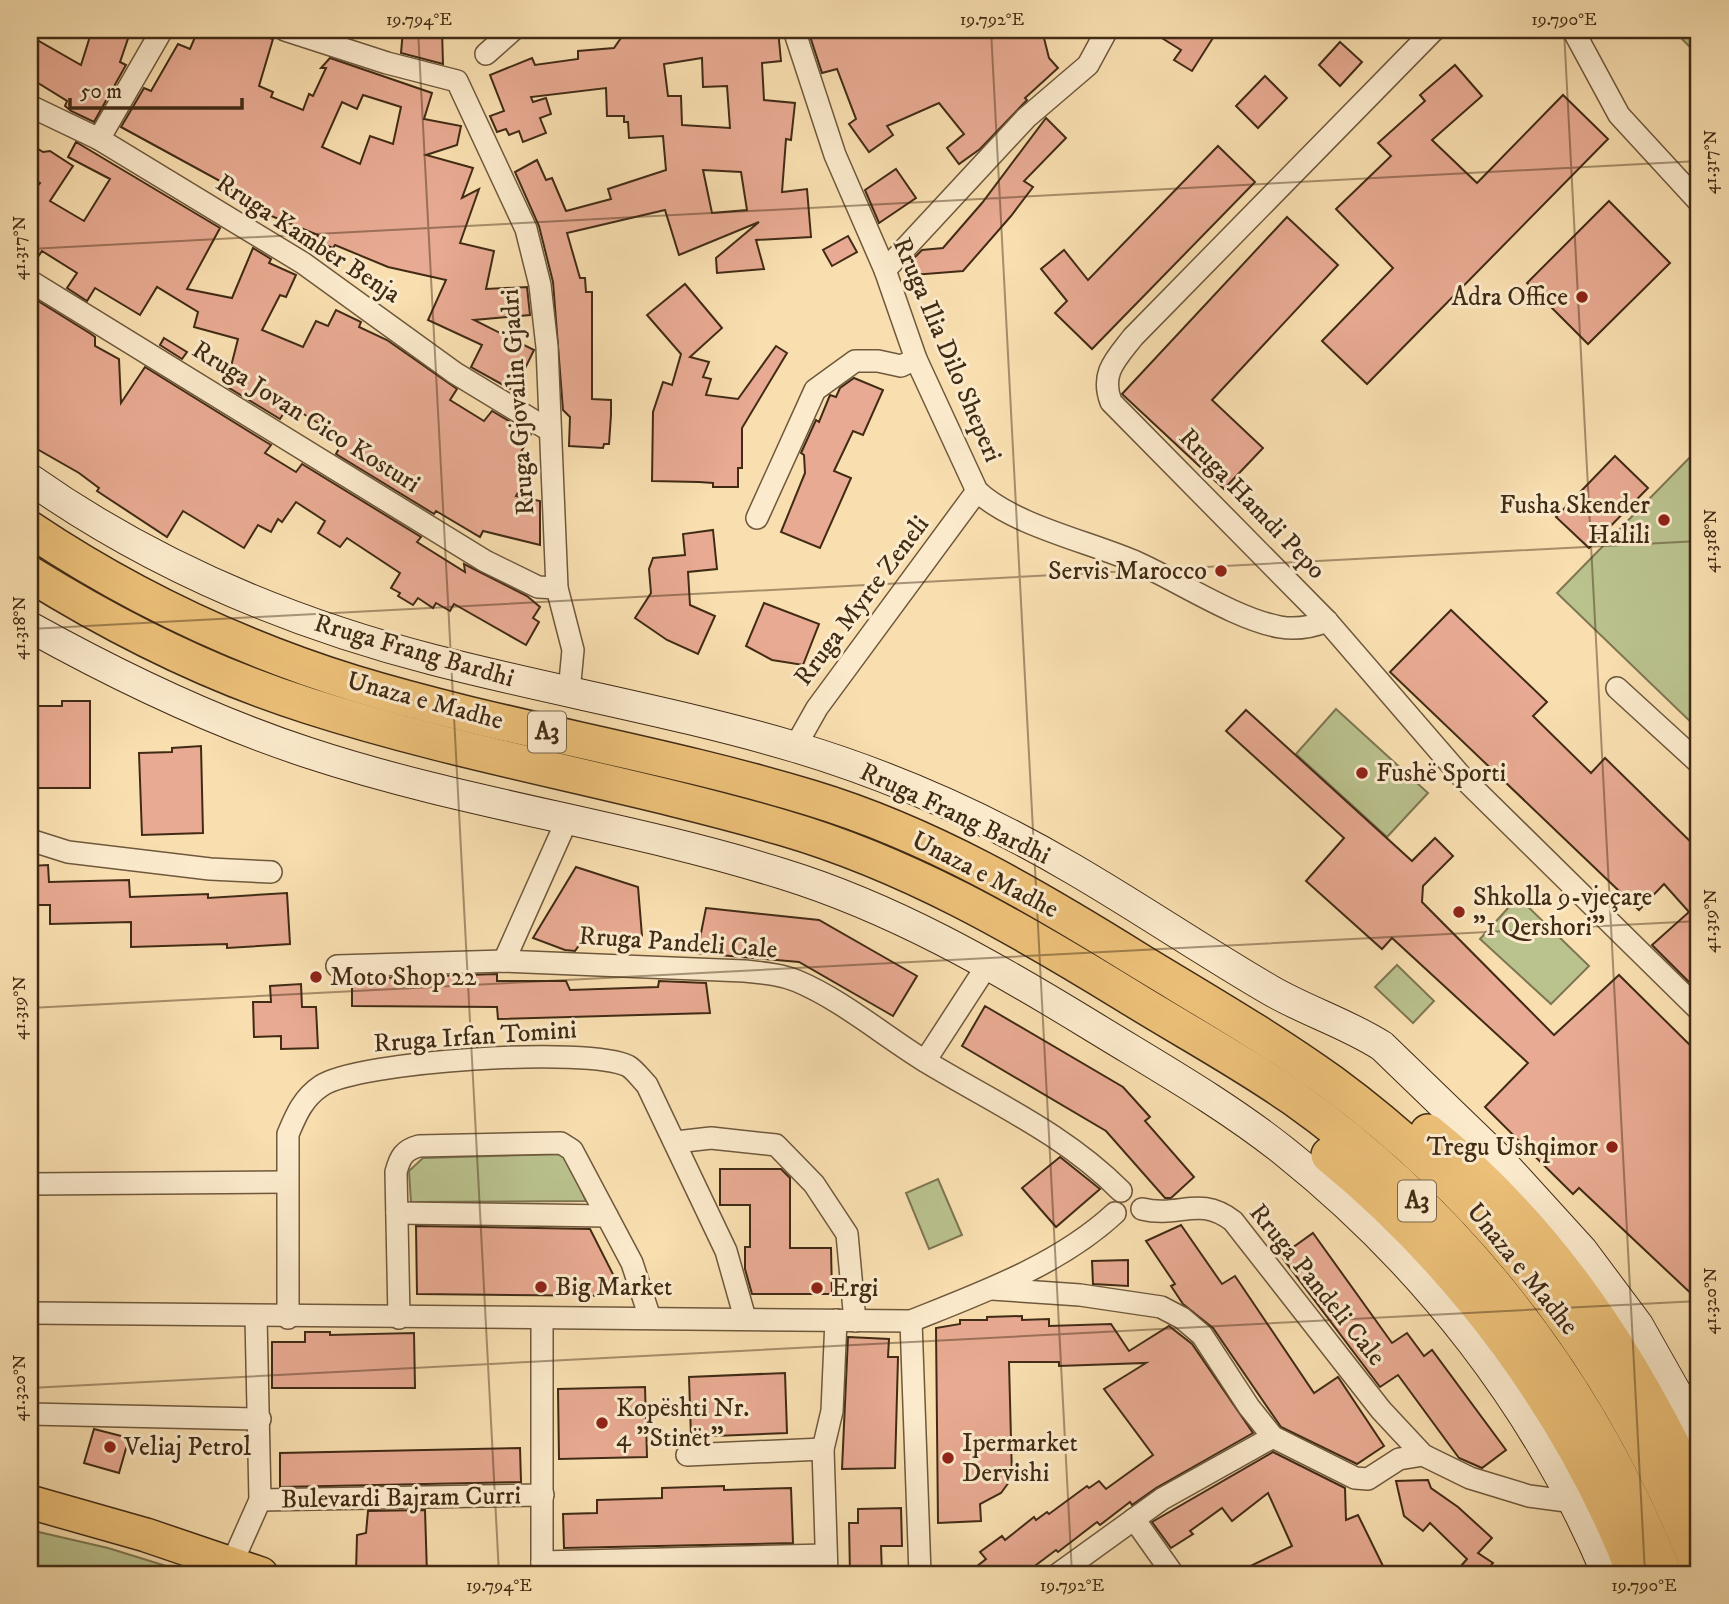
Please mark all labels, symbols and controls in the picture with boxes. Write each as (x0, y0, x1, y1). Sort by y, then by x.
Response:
text: 19.794°E (386, 9, 452, 31)
text: 19.792°E (960, 9, 1025, 31)
text: 19.790°E (1531, 9, 1597, 31)
scale bar (70, 66, 242, 110)
text: 50 m (80, 79, 122, 105)
text: 41.317°N (1700, 129, 1722, 194)
street label: Rruga Kamber Benja (209, 167, 407, 311)
text: 41.317°N (9, 215, 31, 280)
street label: Rruga Ilia Dilo Sheperi (885, 233, 1009, 467)
place label: Adra Office (1452, 281, 1568, 314)
street label: Rruga Gjovalin Gjadri (494, 288, 542, 516)
marker: Adra Office (1574, 289, 1590, 305)
street label: Rruga Jovan Cico Kosturi (186, 333, 426, 501)
street label: Rruga Hamdi Pepo (1172, 421, 1332, 587)
place label: Fusha Skender Halili (1499, 489, 1650, 552)
street label: Rruga Myrte Zeneli (787, 509, 937, 693)
text: 41.318°N (1700, 509, 1722, 573)
marker: Fusha Skender Halili (1656, 512, 1672, 528)
place label: Servis Marocco (1048, 555, 1207, 588)
marker: Servis Marocco (1213, 563, 1229, 579)
text: 41.318°N (9, 596, 31, 660)
street label: Rruga Frang Bardhi (310, 607, 518, 695)
street label: Unaza e Madhe (343, 664, 507, 738)
road number: A3 (528, 712, 566, 752)
street label: Rruga Frang Bardhi (855, 755, 1055, 873)
place label: Fushë Sporti (1376, 757, 1506, 790)
marker: Fushë Sporti (1354, 765, 1370, 781)
street label: Unaza e Madhe (906, 824, 1064, 926)
place label: Shkolla 9-vjeçare "1 Qershori" (1473, 881, 1652, 944)
text: 41.319°N (1700, 889, 1722, 953)
marker: Shkolla 9-vjeçare "1 Qershori" (1451, 904, 1467, 920)
street label: Rruga Pandeli Cale (578, 920, 778, 966)
place label: Moto Shop 22 (330, 961, 477, 994)
marker: Moto Shop 22 (308, 969, 324, 985)
text: 41.319°N (9, 976, 31, 1040)
street label: Rruga Irfan Tomini (372, 1013, 578, 1061)
place label: Tregu Ushqimor (1427, 1131, 1598, 1164)
marker: Tregu Ushqimor (1604, 1139, 1620, 1155)
road number: A3 (1398, 1181, 1436, 1222)
street label: Unaza e Madhe (1459, 1196, 1585, 1342)
street label: Rruga Pandeli Cale (1242, 1197, 1392, 1373)
text: 41.320°N (1700, 1267, 1722, 1335)
place label: Big Market (555, 1271, 672, 1304)
place label: Ergi (831, 1272, 878, 1305)
marker: Big Market (533, 1279, 549, 1295)
marker: Ergi (809, 1280, 825, 1296)
text: 41.320°N (9, 1354, 31, 1422)
place label: Kopështi Nr. 4 "Stinët" (616, 1392, 749, 1455)
marker: Kopështi Nr. 4 "Stinët" (594, 1415, 610, 1431)
place label: Ipermarket Dervishi (962, 1427, 1078, 1490)
place label: Veliaj Petrol (123, 1431, 251, 1464)
marker: Veliaj Petrol (102, 1439, 118, 1455)
marker: Ipermarket Dervishi (940, 1450, 956, 1466)
street label: Bulevardi Bajram Curri (281, 1479, 521, 1517)
text: 19.794°E (466, 1575, 532, 1597)
text: 19.792°E (1040, 1575, 1105, 1597)
text: 19.790°E (1611, 1575, 1677, 1597)

